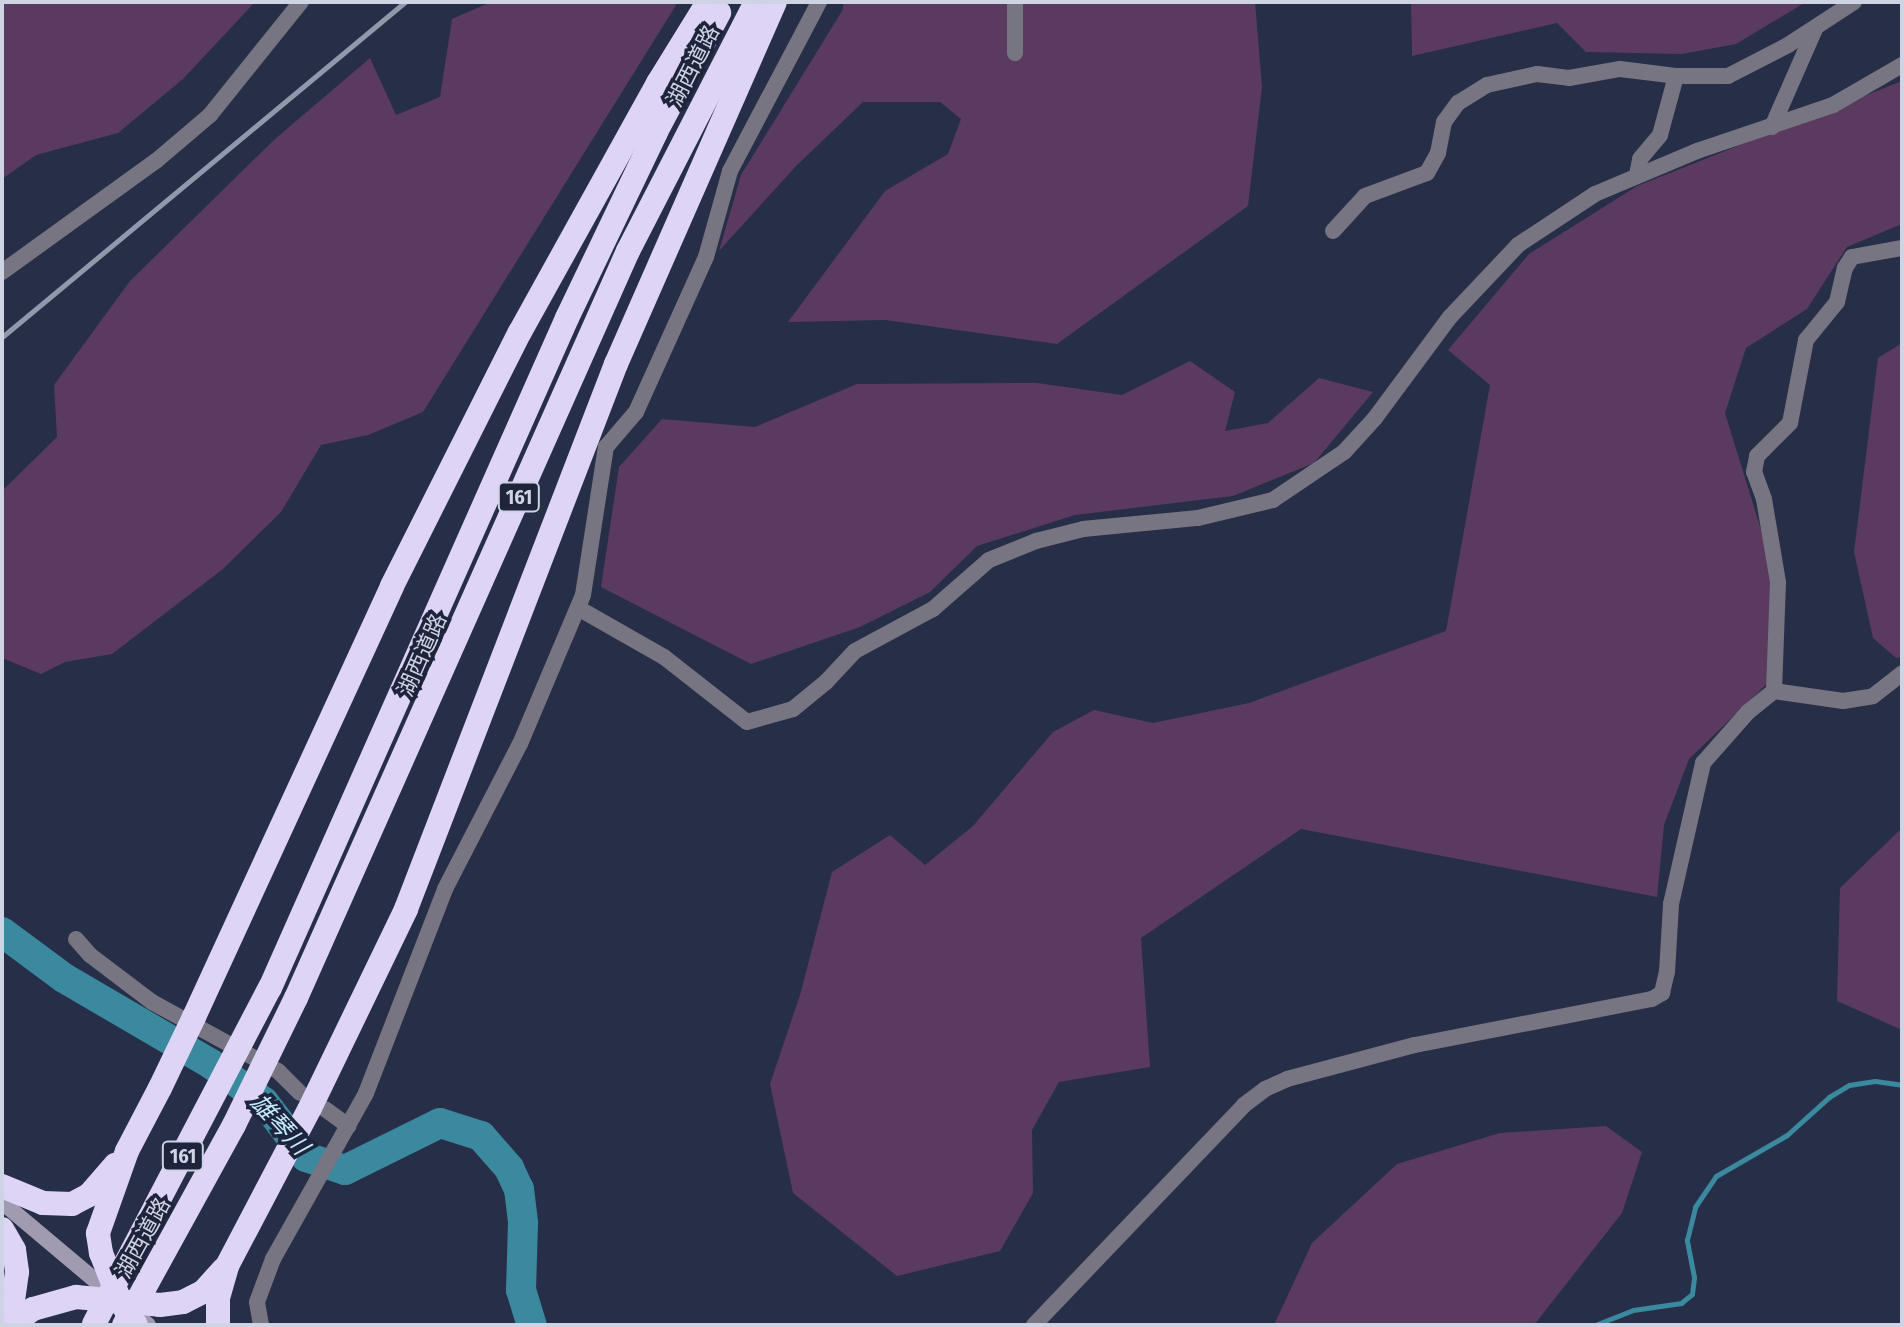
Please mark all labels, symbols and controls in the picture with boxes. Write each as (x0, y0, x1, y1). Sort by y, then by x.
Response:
street label: 湖西道路 (661, 21, 725, 111)
road number: 161 (497, 481, 541, 513)
street label: 湖西道路 (392, 609, 452, 701)
water label: 雄琴川 (244, 1089, 314, 1161)
road number: 161 (161, 1140, 205, 1172)
street label: 湖西道路 (110, 1193, 176, 1283)

